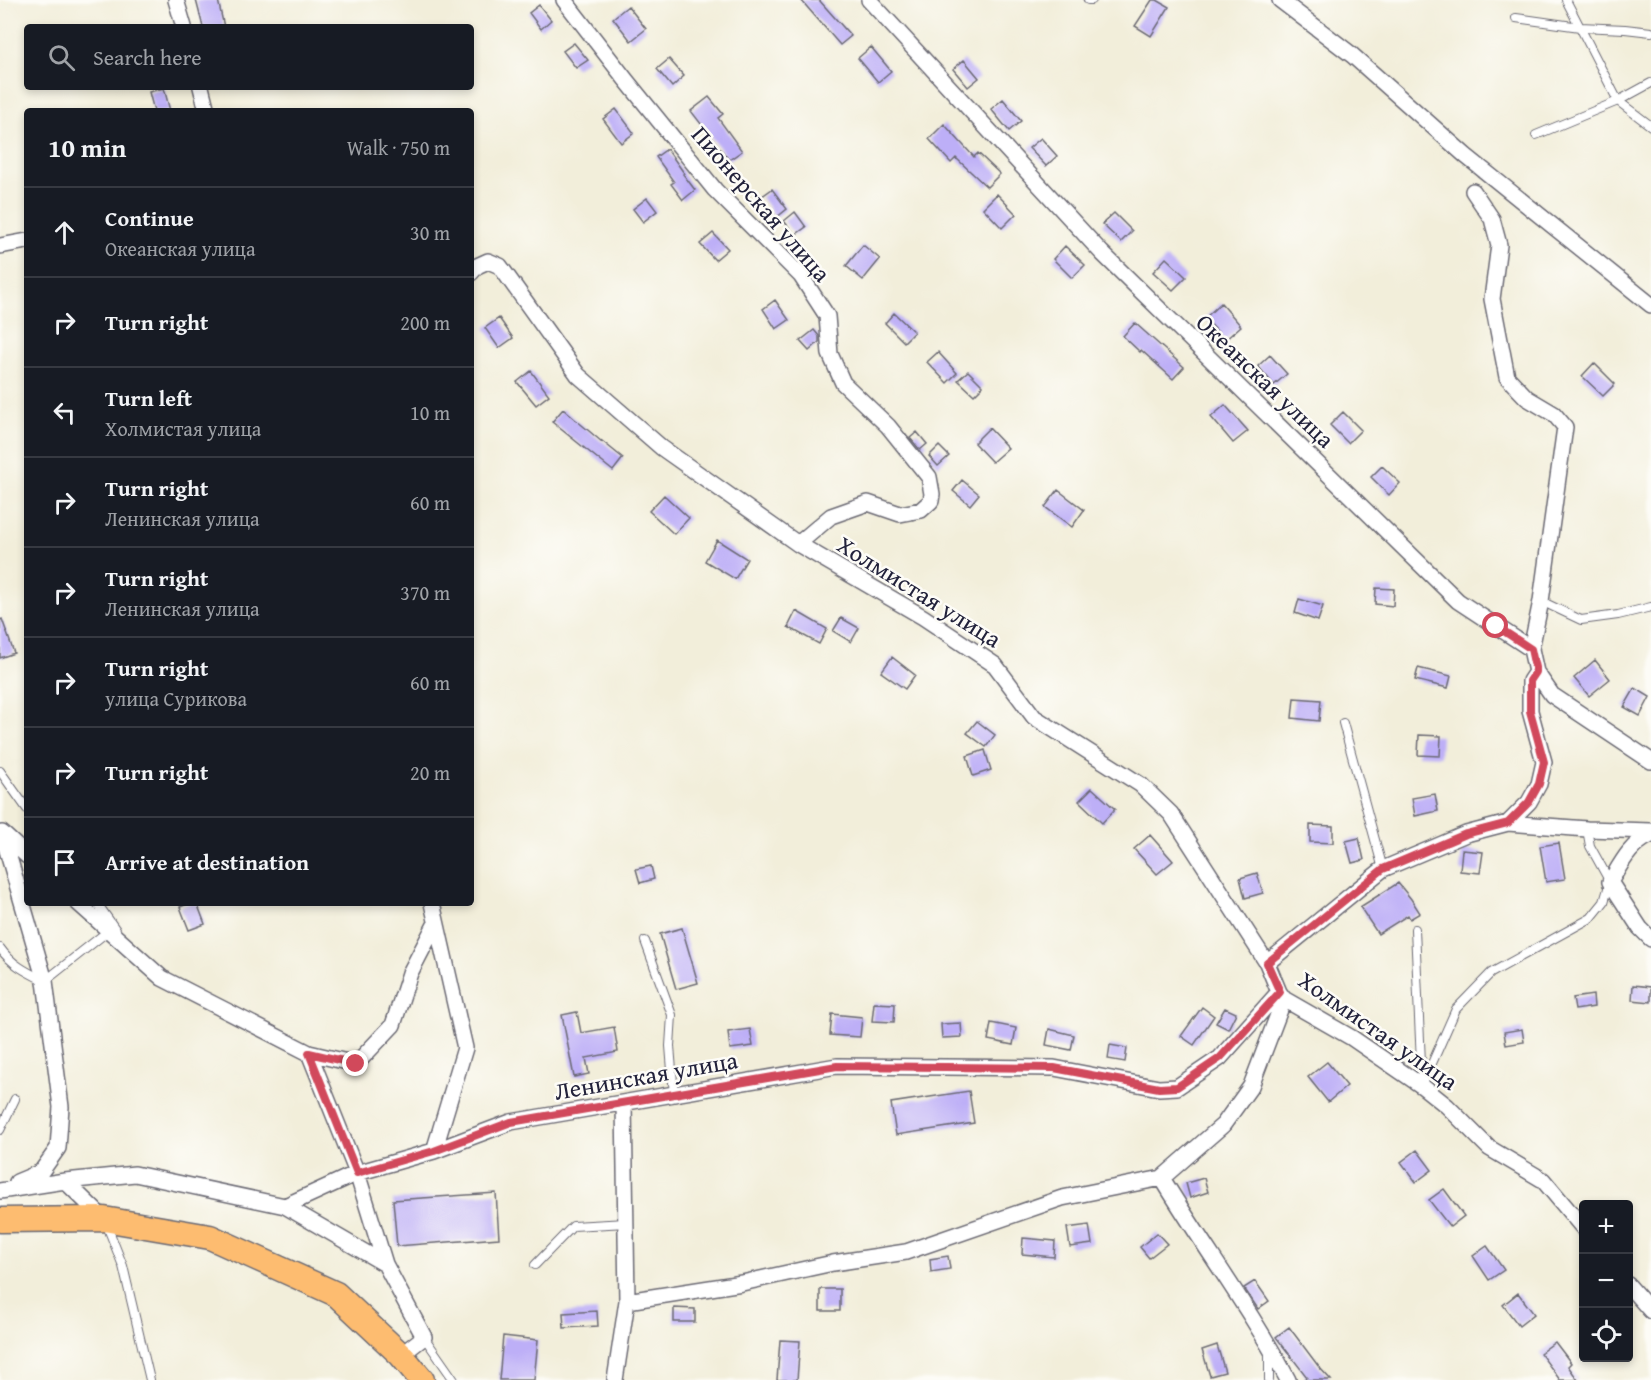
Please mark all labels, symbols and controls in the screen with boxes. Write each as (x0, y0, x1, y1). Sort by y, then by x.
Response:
search box (24, 24, 474, 90)
icon: search (45, 41, 78, 74)
text: Search here (93, 41, 202, 73)
street label: Пионерская улица (684, 118, 840, 290)
text: 10 min (48, 128, 126, 167)
text: Walk · 750 m (347, 133, 450, 162)
text: Continue (105, 202, 194, 234)
icon: ahead (48, 216, 81, 249)
text: 30 m (410, 218, 450, 247)
text: Океанская улица (105, 234, 256, 263)
street label: Океанская улица (1188, 305, 1343, 456)
icon: right (48, 306, 81, 339)
text: Turn right (105, 306, 208, 338)
text: 200 m (400, 308, 450, 337)
text: Turn left (105, 382, 192, 414)
icon: left (48, 396, 81, 429)
text: 10 m (410, 398, 450, 427)
text: Холмистая улица (105, 414, 261, 443)
text: Turn right (105, 472, 208, 504)
icon: right (48, 486, 81, 519)
text: 60 m (410, 488, 450, 517)
text: Ленинская улица (105, 504, 260, 533)
street label: Холмистая улица (830, 527, 1009, 656)
text: Turn right (105, 562, 208, 594)
icon: right (48, 576, 81, 609)
text: 370 m (400, 578, 450, 607)
text: Ленинская улица (105, 594, 260, 623)
route start (1482, 612, 1508, 638)
text: Turn right (105, 652, 208, 684)
icon: right (48, 666, 81, 699)
text: 60 m (410, 668, 450, 697)
text: улица Сурикова (105, 684, 247, 713)
icon: right (48, 756, 81, 789)
text: Turn right (105, 756, 208, 788)
text: 20 m (410, 758, 450, 787)
icon: arrive (48, 846, 81, 879)
text: Arrive at destination (105, 846, 309, 878)
street label: Холмистая улица (1291, 962, 1466, 1099)
street label: Ленинская улица (552, 1042, 741, 1109)
route end (342, 1050, 368, 1076)
map controls (1579, 1200, 1633, 1362)
button: + (1579, 1200, 1633, 1254)
button: − (1579, 1254, 1633, 1308)
button: locate (1579, 1308, 1633, 1362)

